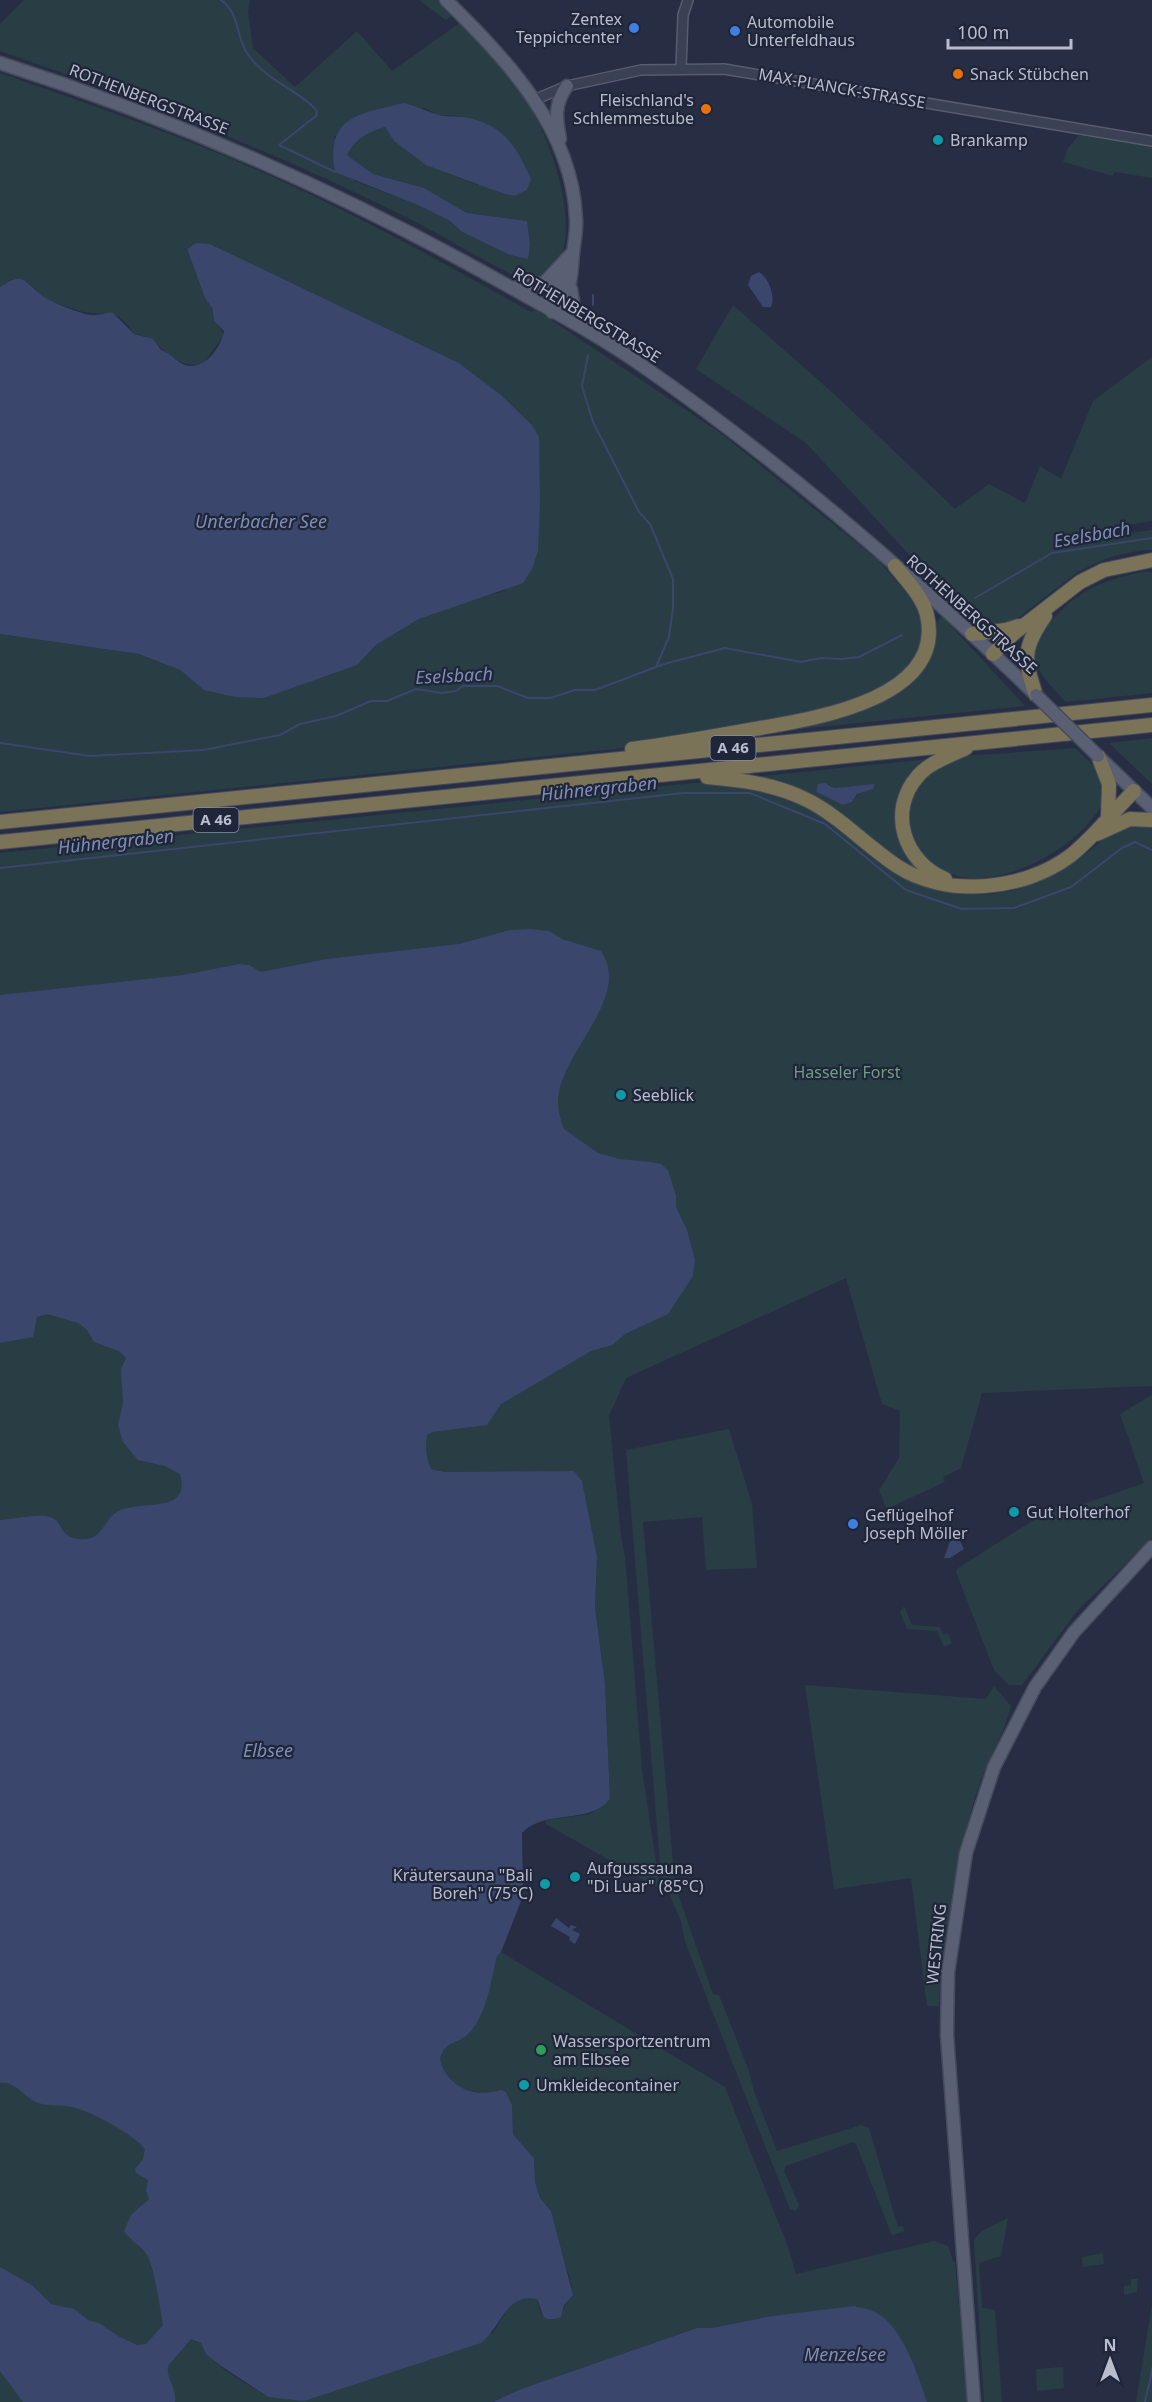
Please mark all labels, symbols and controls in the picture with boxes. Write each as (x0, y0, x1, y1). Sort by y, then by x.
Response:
place label: Zentex Teppichcenter (516, 8, 623, 48)
place label: Automobile Unterfeldhaus (747, 11, 855, 51)
scale bar (948, 12, 1071, 50)
text: 100 m (957, 20, 1009, 44)
marker: Zentex Teppichcenter (627, 21, 641, 35)
marker: Automobile Unterfeldhaus (728, 24, 742, 38)
street label: ROTHENBERGSTRASSE (66, 58, 232, 140)
street label: MAX-PLANCK-STRASSE (757, 62, 927, 114)
place label: Snack Stübchen (970, 63, 1089, 85)
marker: Snack Stübchen (951, 67, 965, 81)
place label: Fleischland's Schlemmestube (573, 89, 694, 129)
marker: Fleischland's Schlemmestube (699, 102, 713, 116)
place label: Brankamp (950, 129, 1028, 151)
marker: Brankamp (931, 133, 945, 147)
street label: ROTHENBERGSTRASSE (509, 262, 665, 368)
water label: Unterbacher See (195, 509, 327, 533)
water label: Eselsbach (1052, 515, 1132, 553)
street label: ROTHENBERGSTRASSE (902, 549, 1042, 679)
water label: Eselsbach (415, 661, 493, 689)
road number: A 46 (710, 736, 756, 760)
water label: Hühnergraben (540, 770, 658, 806)
road number: A 46 (194, 808, 238, 832)
water label: Hühnergraben (57, 823, 175, 859)
park label: Hasseler Forst (793, 1061, 901, 1083)
place label: Seeblick (633, 1084, 695, 1106)
marker: Seeblick (614, 1088, 628, 1102)
place label: Gut Holterhof (1026, 1501, 1131, 1523)
place label: Geflügelhof Joseph Möller (863, 1504, 968, 1544)
marker: Gut Holterhof (1007, 1505, 1021, 1519)
marker: Geflügelhof Joseph Möller (846, 1517, 860, 1531)
water label: Elbsee (243, 1738, 293, 1762)
place label: Aufgusssauna "Di Luar" (85°C) (587, 1857, 704, 1897)
place label: Kräutersauna "Bali Boreh" (75°C) (393, 1864, 533, 1904)
marker: Aufgusssauna "Di Luar" (85°C) (568, 1870, 582, 1884)
marker: Kräutersauna "Bali Boreh" (75°C) (538, 1877, 552, 1891)
street label: WESTRING (921, 1903, 951, 1985)
place label: Wassersportzentrum am Elbsee (553, 2030, 711, 2070)
marker: Wassersportzentrum am Elbsee (534, 2043, 548, 2057)
place label: Umkleidecontainer (536, 2074, 679, 2096)
marker: Umkleidecontainer (517, 2078, 531, 2092)
north arrow (1080, 2330, 1140, 2390)
text: N (1103, 2334, 1117, 2356)
water label: Menzelsee (804, 2342, 886, 2366)

